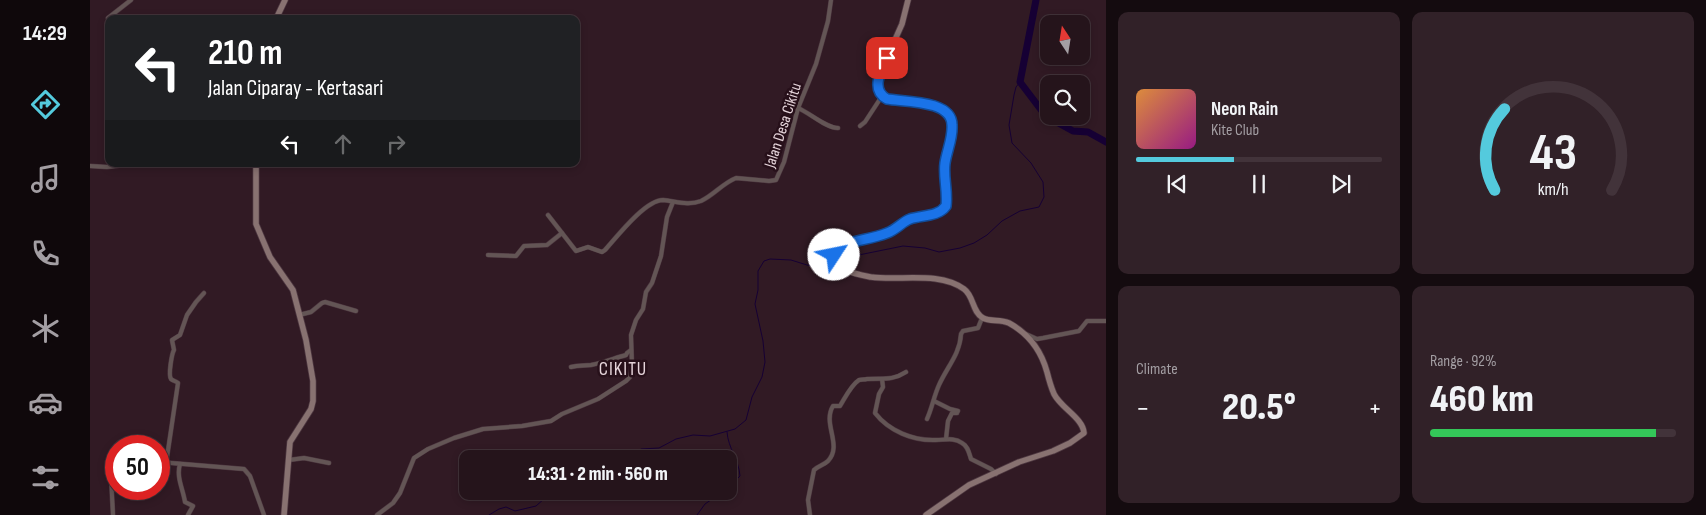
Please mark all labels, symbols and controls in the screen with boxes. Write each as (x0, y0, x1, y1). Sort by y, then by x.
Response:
north arrow (1040, 15, 1090, 65)
map controls (1040, 15, 1090, 125)
text: 14:29 (23, 20, 67, 47)
text: 210 m (208, 32, 282, 75)
icon: left (125, 35, 190, 100)
pin (866, 37, 908, 79)
icon: arrive (873, 44, 901, 72)
text: Jalan Ciparay - Kertasari (208, 75, 383, 102)
button: search (1040, 75, 1090, 125)
street label: Jalan Desa Cikitu (760, 81, 806, 171)
icon: directions (28, 87, 63, 122)
text: Neon Rain (1211, 98, 1278, 121)
text: Kite Club (1211, 121, 1259, 140)
text: 43 (1529, 122, 1577, 185)
icon: left (276, 130, 304, 158)
icon: ahead (329, 130, 357, 158)
icon: right (382, 130, 410, 158)
icon: music (28, 161, 63, 196)
icon: previous (1163, 170, 1191, 198)
icon: pause (1245, 170, 1273, 198)
icon: next (1327, 170, 1355, 198)
text: km/h (1538, 179, 1568, 200)
position arrow (807, 228, 859, 280)
icon: phone (28, 236, 63, 271)
icon: climate (28, 311, 63, 346)
text: Range · 92% (1430, 352, 1497, 371)
district label: CIKITU (599, 358, 647, 381)
text: Climate (1136, 360, 1178, 379)
text: 460 km (1430, 377, 1534, 422)
icon: car (28, 385, 63, 420)
text: 20.5° (1222, 385, 1296, 430)
text: − (1136, 392, 1150, 425)
text: + (1368, 392, 1382, 425)
speed limit sign: 50 (105, 435, 170, 500)
icon: filters (28, 460, 63, 495)
text: 14:31 · 2 min · 560 m (528, 463, 668, 486)

